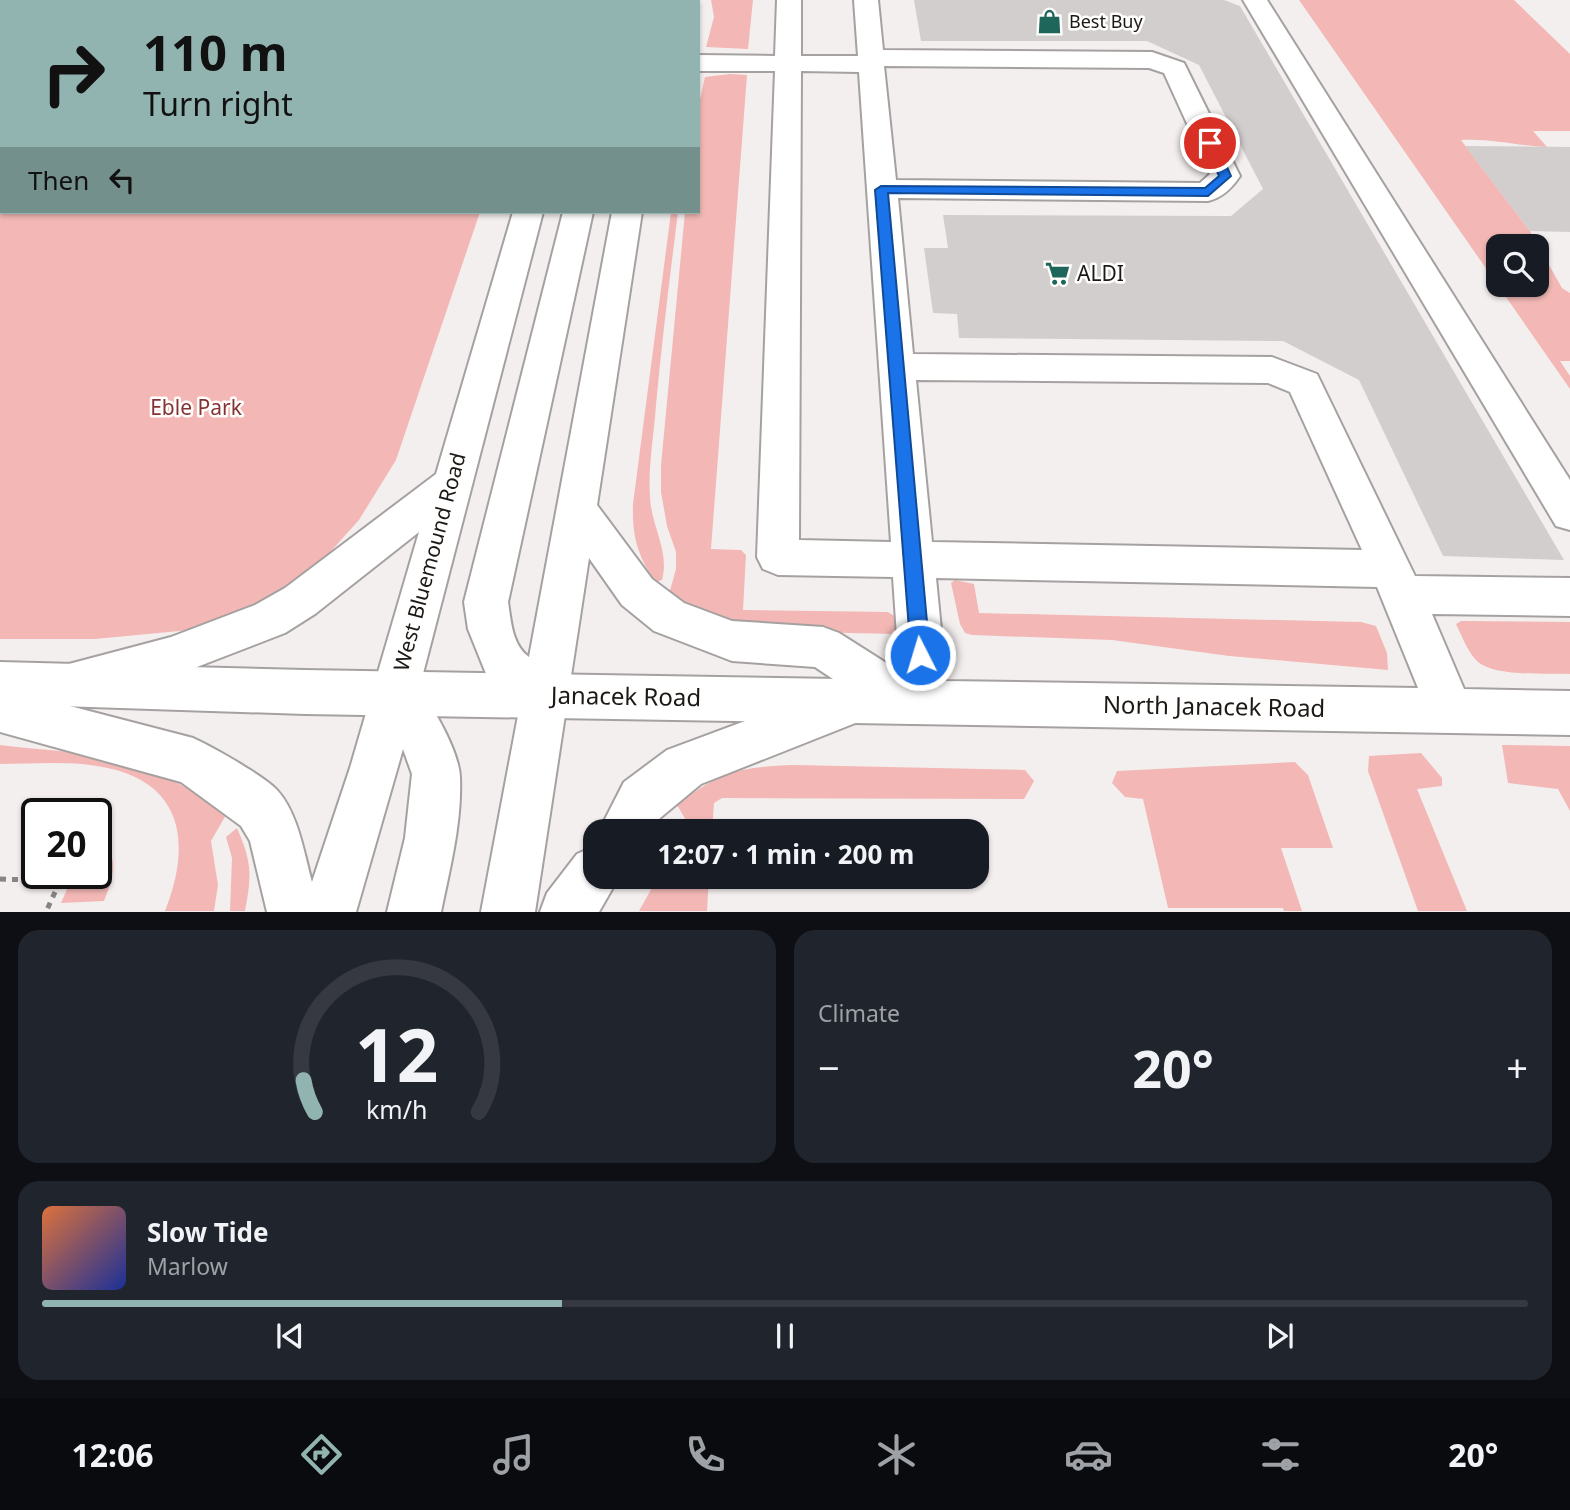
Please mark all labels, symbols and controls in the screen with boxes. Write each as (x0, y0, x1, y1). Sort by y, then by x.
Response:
shop icon: Best Buy (1035, 8, 1063, 36)
place label: Best Buy (1069, 9, 1143, 33)
text: 110 m (143, 19, 288, 85)
icon: right (28, 28, 119, 119)
text: Turn right (143, 82, 293, 125)
pin (1180, 113, 1240, 173)
icon: arrive (1191, 124, 1229, 162)
icon: left (103, 161, 141, 199)
text: Then (28, 162, 89, 198)
map controls (1486, 234, 1549, 297)
button: search (1486, 234, 1549, 297)
place label: ALDI (1077, 259, 1124, 287)
supermarket icon: ALDI (1043, 260, 1071, 288)
park label: Eble Park (150, 393, 243, 421)
street label: West Bluemound Road (386, 449, 472, 674)
position arrow (883, 618, 957, 692)
street label: Janacek Road (549, 678, 701, 713)
street label: North Janacek Road (1102, 687, 1326, 724)
speed limit sign: 20 (21, 798, 112, 889)
text: 12:07 · 1 min · 200 m (658, 836, 914, 872)
text: Climate (818, 997, 900, 1029)
text: 12 (355, 1005, 439, 1104)
text: 20° (1132, 1032, 1214, 1103)
text: − (818, 1041, 840, 1093)
text: + (1506, 1041, 1528, 1093)
text: km/h (366, 1092, 428, 1126)
text: Slow Tide (147, 1214, 269, 1250)
text: Marlow (147, 1250, 228, 1282)
icon: previous (271, 1317, 309, 1355)
icon: pause (766, 1317, 804, 1355)
icon: next (1261, 1317, 1299, 1355)
icon: directions (297, 1430, 346, 1479)
icon: music (489, 1430, 538, 1479)
icon: phone (681, 1430, 730, 1479)
icon: climate (872, 1430, 921, 1479)
icon: car (1064, 1430, 1113, 1479)
icon: filters (1256, 1430, 1305, 1479)
text: 12:06 (71, 1433, 154, 1476)
text: 20° (1448, 1433, 1498, 1476)

